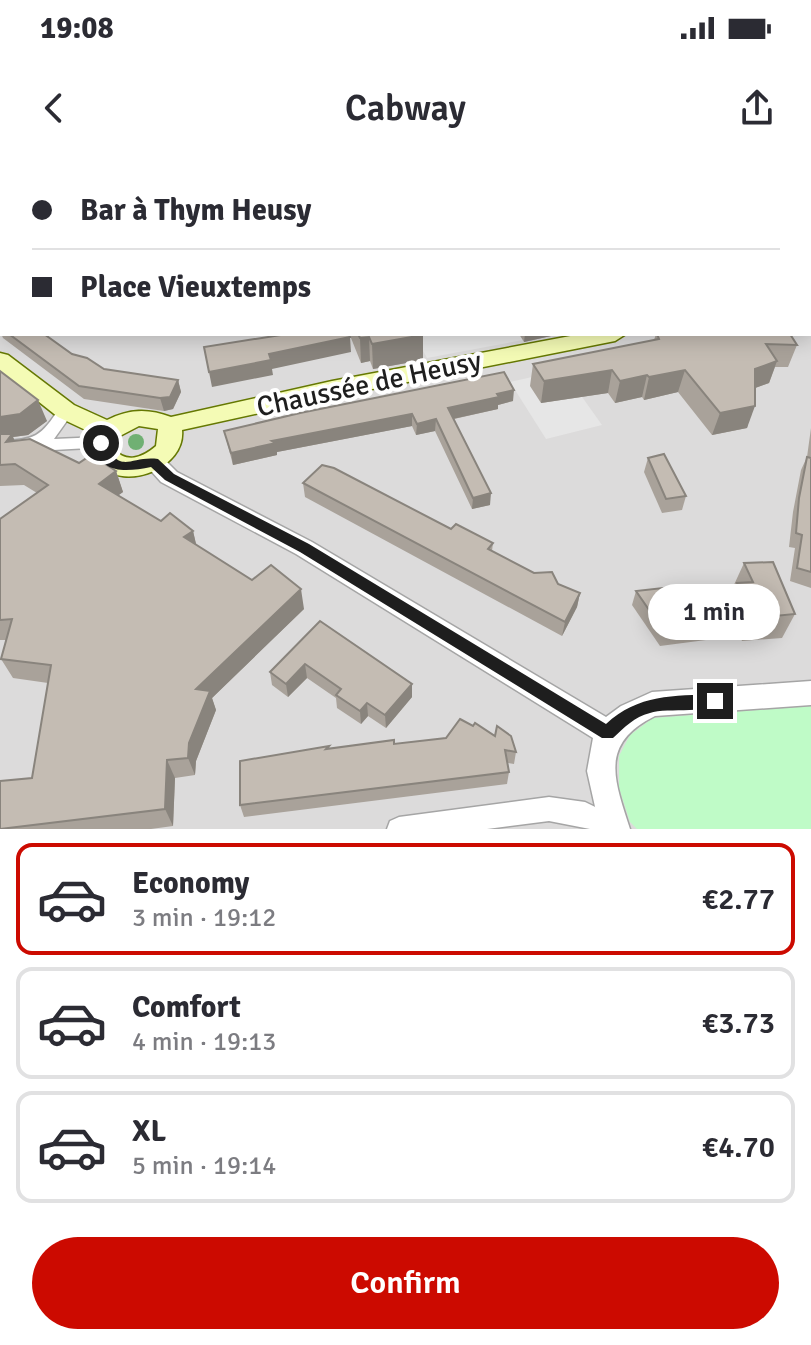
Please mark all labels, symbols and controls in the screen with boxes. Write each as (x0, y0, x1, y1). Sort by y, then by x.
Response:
text: 19:08 (40, 10, 114, 47)
icon: back (32, 86, 76, 130)
text: Cabway (345, 86, 466, 131)
icon: share (735, 86, 779, 130)
text: Bar à Thym Heusy (80, 192, 312, 229)
text: Place Vieuxtemps (80, 269, 311, 306)
street label: Chaussée de Heusy (254, 344, 484, 424)
route start (83, 425, 119, 461)
callout: 1 min (649, 585, 781, 641)
text: 1 min (683, 596, 745, 628)
route end (697, 683, 733, 719)
icon: car (36, 863, 108, 935)
text: Economy (132, 865, 249, 902)
text: €2.77 (702, 881, 775, 918)
text: 3 min · 19:12 (132, 902, 276, 934)
icon: car (36, 987, 108, 1059)
text: Comfort (132, 989, 241, 1026)
text: €3.73 (702, 1005, 775, 1042)
text: 4 min · 19:13 (132, 1026, 276, 1058)
icon: car (36, 1111, 108, 1183)
text: XL (132, 1113, 166, 1150)
text: €4.70 (702, 1129, 775, 1166)
text: 5 min · 19:14 (132, 1150, 276, 1182)
button: Confirm (32, 1237, 779, 1329)

